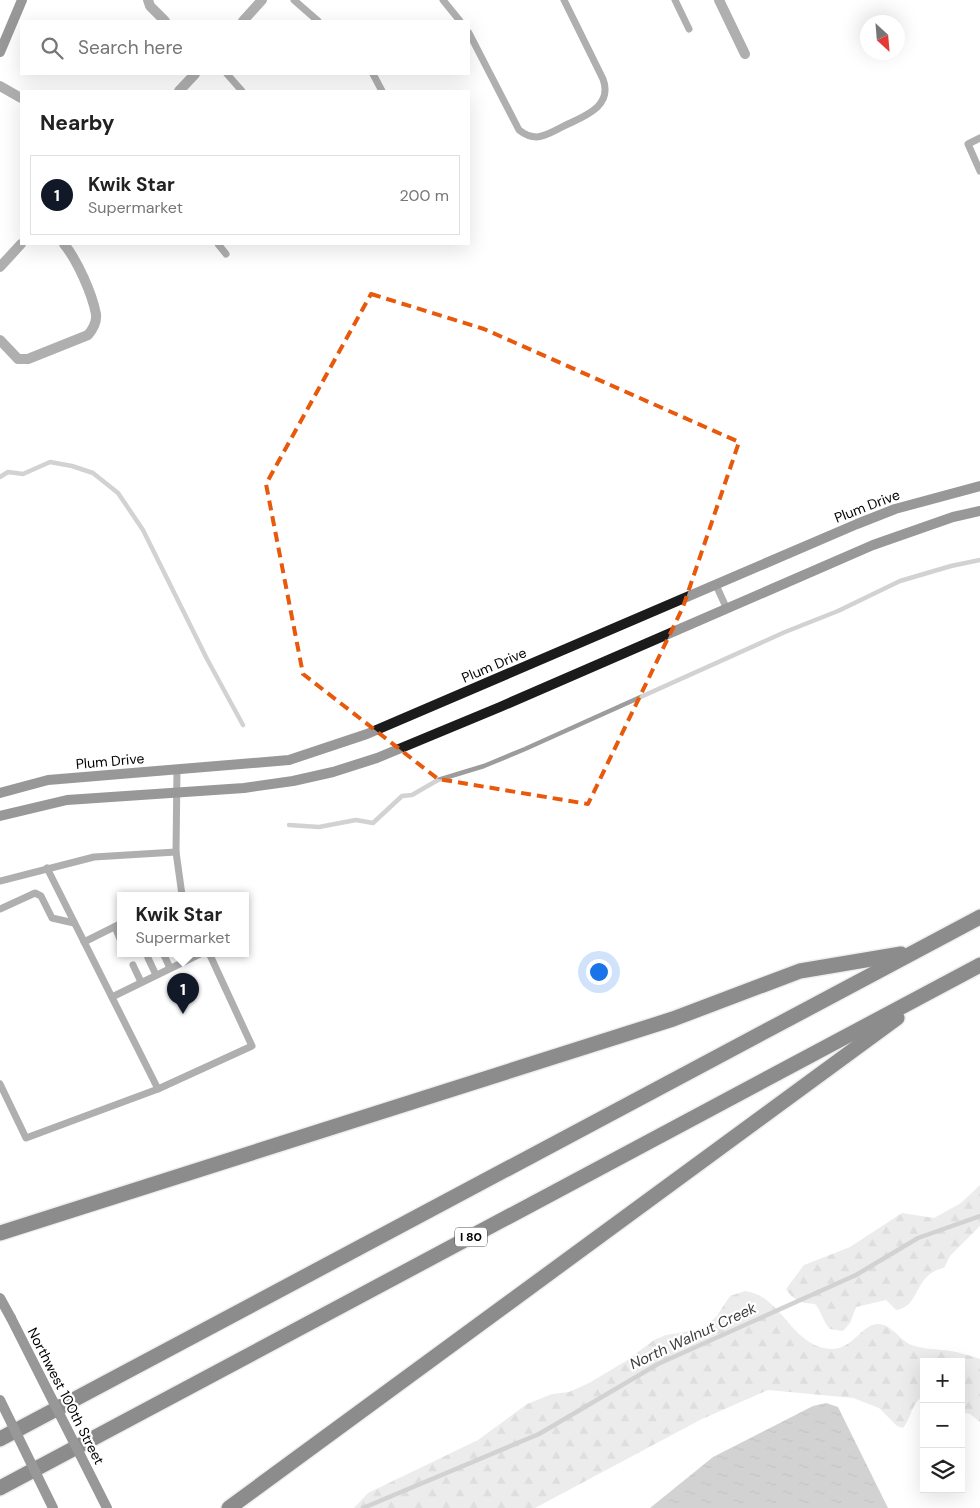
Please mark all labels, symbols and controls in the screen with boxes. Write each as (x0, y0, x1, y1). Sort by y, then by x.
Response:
north arrow (860, 15, 905, 60)
search box (20, 20, 470, 75)
icon: search (38, 34, 66, 62)
text: Search here (78, 35, 183, 60)
text: Nearby (40, 109, 114, 137)
text: Kwik Star (88, 172, 175, 197)
text: 1 (54, 185, 60, 206)
text: 200 m (400, 185, 449, 206)
text: Supermarket (88, 197, 183, 218)
street label: Plum Drive (832, 485, 902, 527)
street label: Plum Drive (459, 643, 529, 687)
street label: Plum Drive (75, 749, 145, 773)
popup (117, 892, 249, 957)
text: Kwik Star (136, 902, 222, 927)
text: Supermarket (136, 927, 230, 948)
your location (586, 959, 612, 985)
pin: 1 (167, 973, 199, 1014)
road number: I 80 (455, 1228, 487, 1246)
water label: North Walnut Creek (627, 1298, 760, 1374)
street label: Northwest 100th Street (24, 1324, 108, 1468)
map controls (920, 1358, 965, 1493)
button: + (920, 1358, 965, 1403)
button: − (920, 1403, 965, 1448)
button: layers (920, 1448, 965, 1493)

